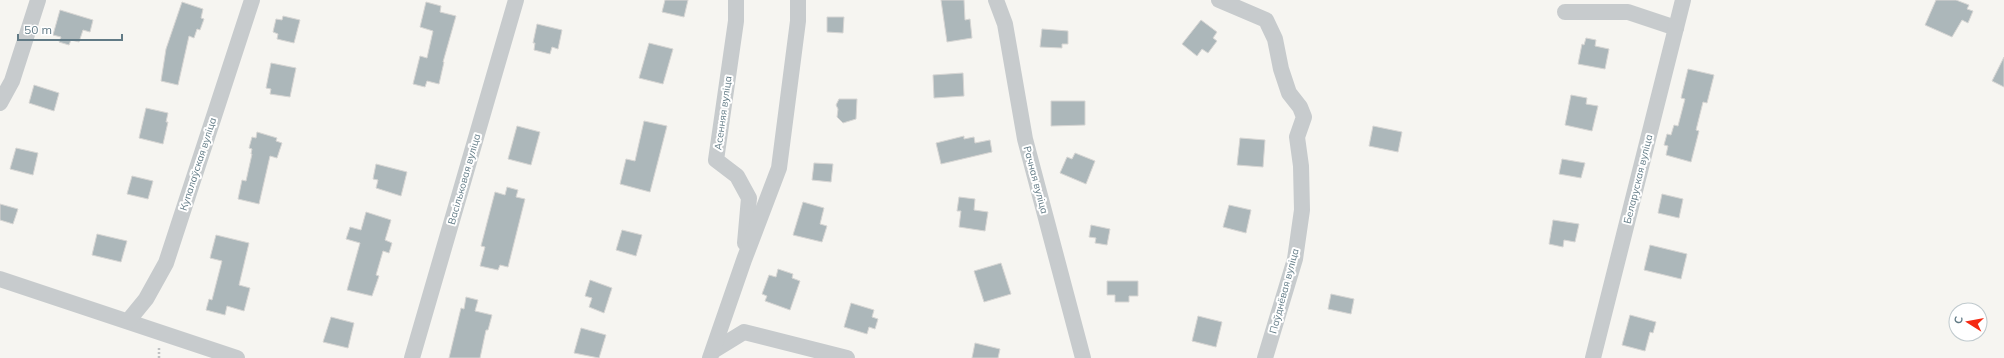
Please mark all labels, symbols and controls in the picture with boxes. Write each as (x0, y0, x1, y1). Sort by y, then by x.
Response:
scale bar (18, 16, 122, 42)
text: 50 m (24, 22, 52, 37)
street label: Асенняя вуліца (711, 75, 735, 151)
street label: Купалаўская вуліца (177, 116, 219, 212)
street label: Васільковая вуліца (445, 132, 483, 226)
street label: Беларуская вуліца (1621, 133, 1655, 225)
street label: Рачная вуліца (1021, 145, 1051, 215)
street label: Паўднёвая вуліца (1266, 247, 1302, 335)
north arrow (1948, 302, 1988, 342)
text: С (1951, 315, 1966, 325)

